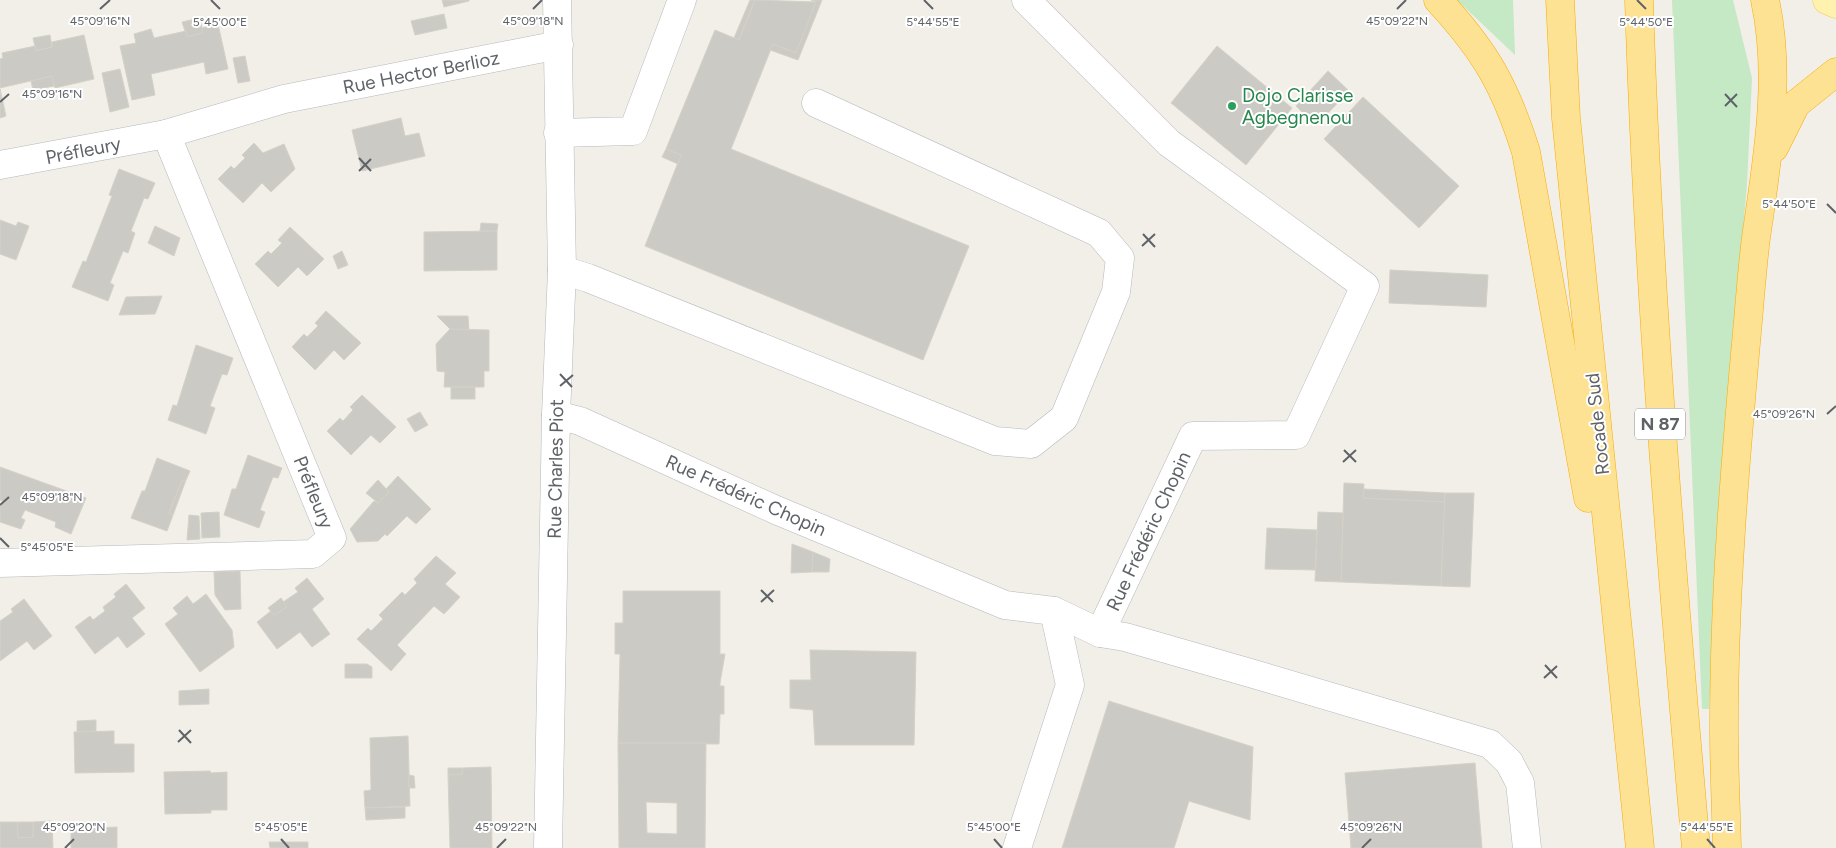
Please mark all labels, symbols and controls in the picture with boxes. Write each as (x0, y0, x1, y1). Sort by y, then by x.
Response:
text: 45°09'16"N (70, 14, 130, 28)
text: 45°09'18"N (502, 14, 564, 28)
text: 45°09'22"N (1366, 14, 1428, 28)
text: 5°45'00"E (193, 15, 247, 29)
text: 5°44'55"E (906, 15, 960, 29)
text: 5°44'50"E (1619, 15, 1673, 29)
street label: Rue Hector Berlioz (341, 46, 501, 99)
place label: Dojo Clarisse Agbegnenou (1242, 84, 1353, 129)
text: 45°09'16"N (22, 87, 82, 101)
marker: Dojo Clarisse Agbegnenou (1226, 100, 1238, 112)
street label: Préfleury (43, 132, 123, 169)
text: 5°44'50"E (1762, 197, 1816, 211)
street label: Rocade Sud (1581, 372, 1614, 476)
street label: Rue Charles Piot (543, 399, 568, 539)
text: 45°09'26"N (1753, 407, 1815, 421)
road number: N 87 (1635, 408, 1685, 439)
street label: Rue Frédéric Chopin (1101, 448, 1196, 615)
street label: Rue Frédéric Chopin (662, 450, 830, 541)
street label: Préfleury (289, 452, 338, 532)
text: 45°09'18"N (21, 490, 83, 504)
text: 5°45'05"E (20, 540, 74, 554)
text: 45°09'20"N (42, 820, 106, 834)
text: 5°45'05"E (254, 820, 308, 834)
text: 45°09'22"N (475, 820, 537, 834)
text: 5°45'00"E (967, 820, 1021, 834)
text: 45°09'26"N (1340, 820, 1402, 834)
text: 5°44'55"E (1680, 820, 1734, 834)

